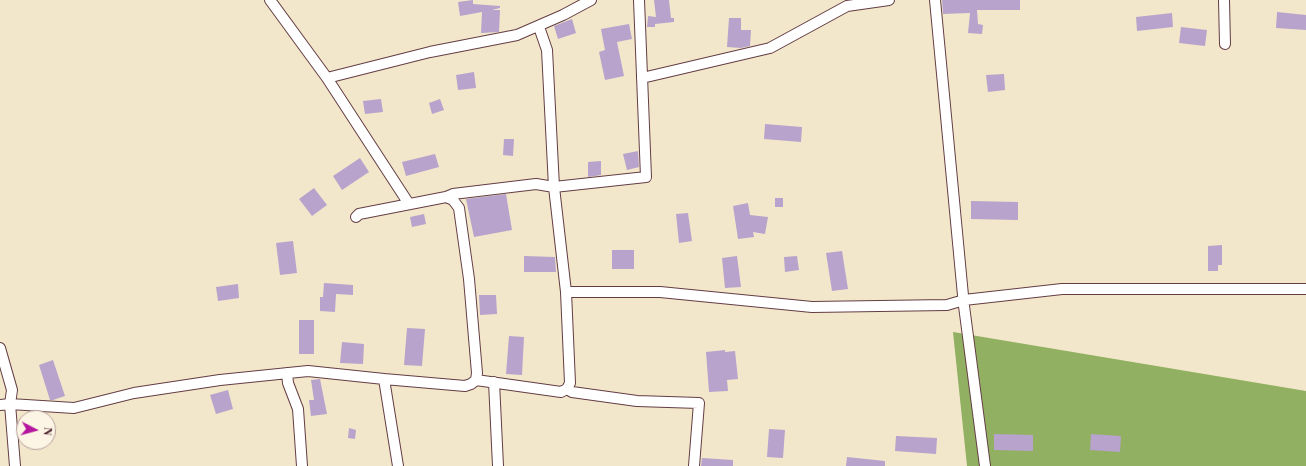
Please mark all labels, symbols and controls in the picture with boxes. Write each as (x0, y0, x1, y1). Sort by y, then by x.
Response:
north arrow (16, 410, 56, 450)
text: N (40, 426, 54, 436)

